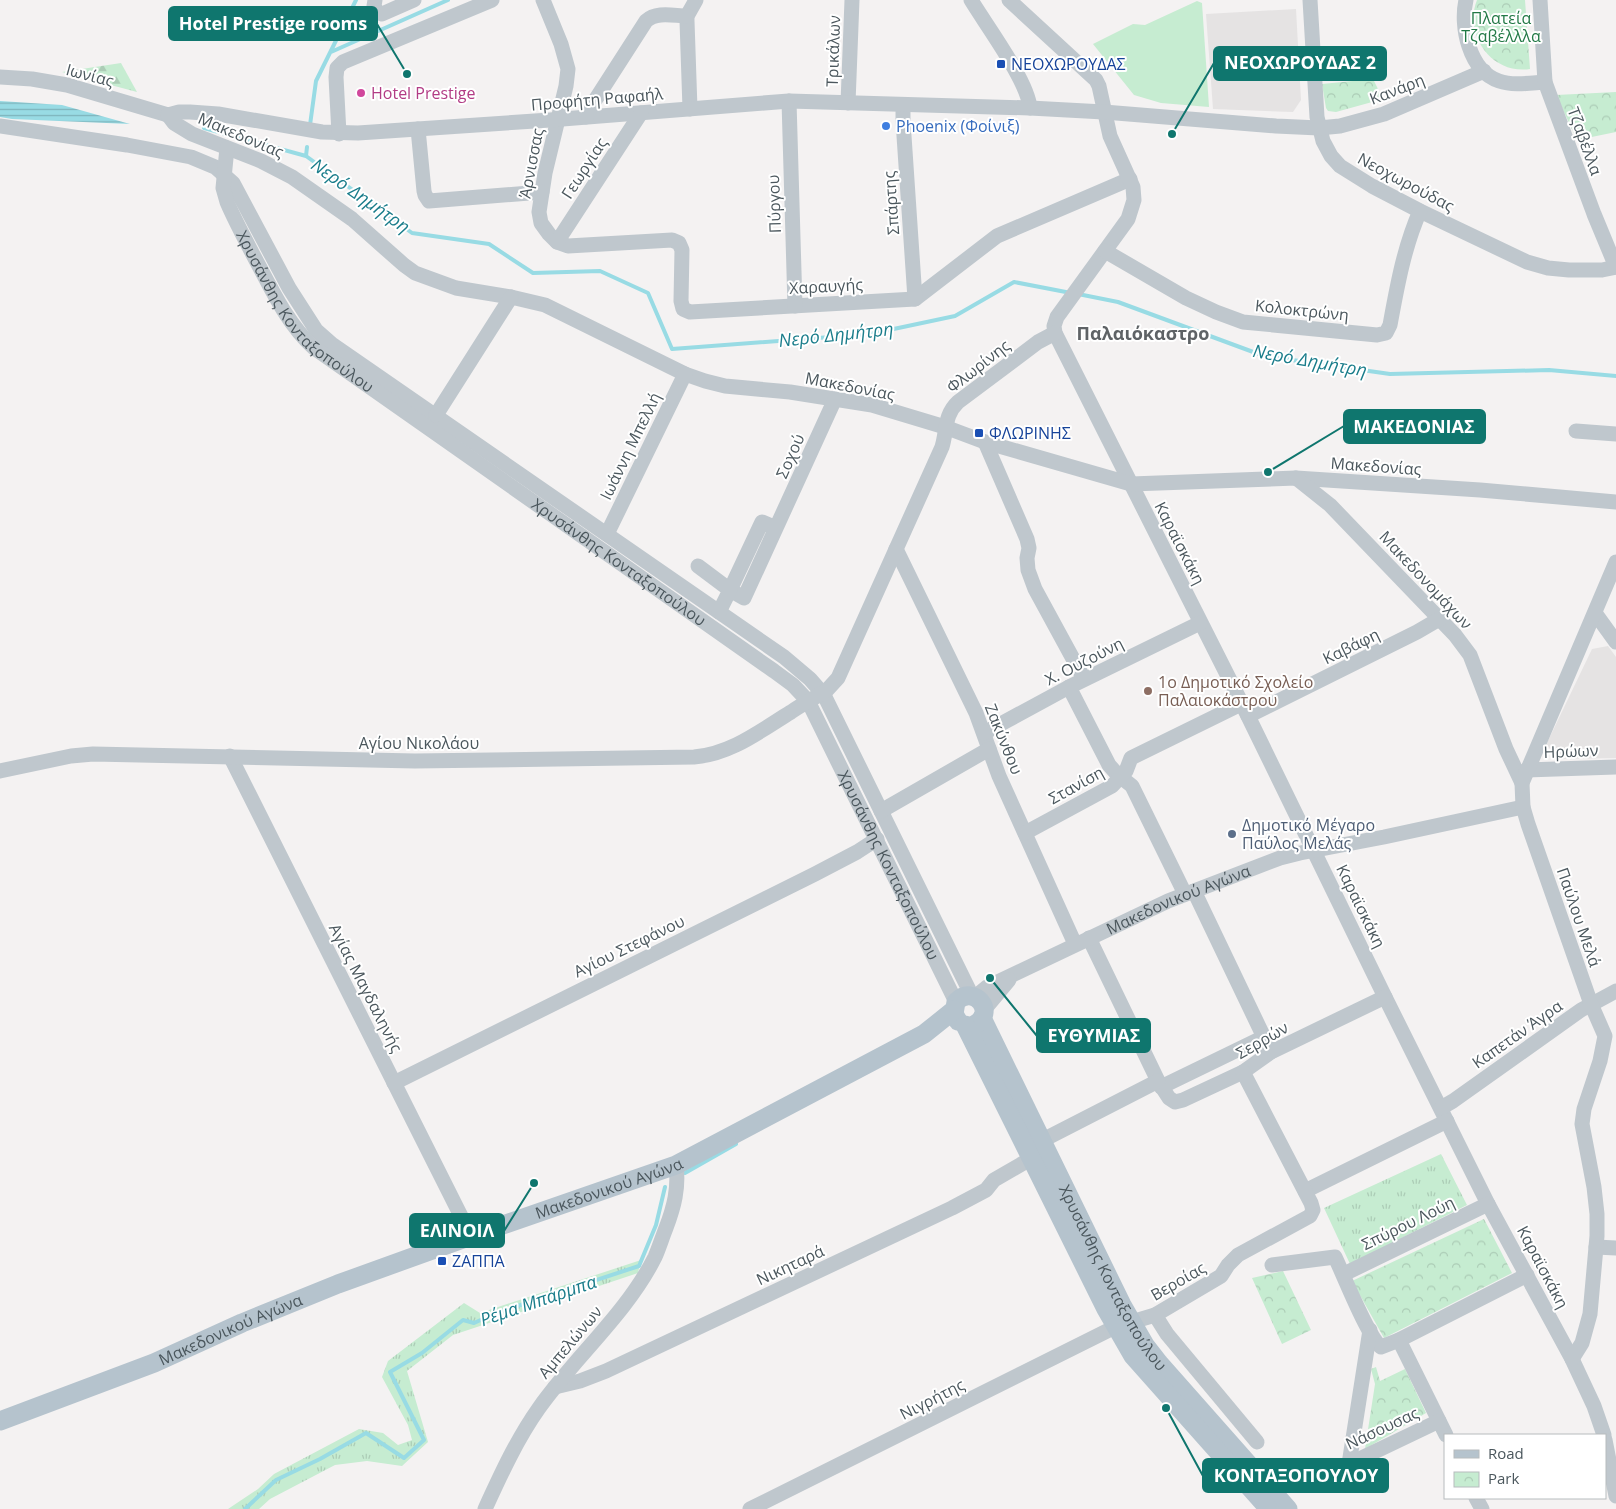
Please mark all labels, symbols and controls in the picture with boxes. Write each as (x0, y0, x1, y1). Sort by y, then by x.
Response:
callout: Hotel Prestige rooms (169, 7, 377, 40)
park label: Πλατεία Τζαβέλλλα (1461, 7, 1541, 47)
text: Hotel Prestige rooms (179, 11, 367, 35)
street label: Τρικάλων (821, 14, 845, 87)
callout: ΝΕΟΧΩΡΟΥΔΑΣ 2 (1214, 47, 1386, 80)
text: ΝΕΟΧΩΡΟΥΔΑΣ 2 (1224, 50, 1376, 74)
place label: ΝΕΟΧΩΡΟΥΔΑΣ (1011, 53, 1126, 75)
street label: Ιωνίας (64, 58, 117, 92)
marker: ΝΕΟΧΩΡΟΥΔΑΣ (995, 58, 1007, 70)
street label: Κανάρη (1366, 68, 1428, 110)
place label: Hotel Prestige (371, 82, 476, 104)
street label: Προφήτη Ραφαήλ (530, 82, 665, 116)
marker: Hotel Prestige (355, 87, 367, 99)
street label: Τζαβέλλα (1563, 104, 1608, 178)
street label: Μακεδονίας (195, 107, 287, 163)
place label: Phoenix (Φοίνιξ) (896, 115, 1020, 137)
marker: Phoenix (Φοίνιξ) (880, 120, 892, 132)
street label: Άρνισσας (513, 126, 549, 200)
street label: Γεωργίας (556, 133, 612, 203)
street label: Νεοχωρούδας (1354, 147, 1458, 217)
water label: Νερό Δημήτρη (307, 152, 415, 238)
street label: Σπάρτης (878, 170, 904, 236)
street label: Πύργου (762, 174, 786, 234)
street label: Χρυσάνθης Κονταξοπούλου (231, 227, 378, 397)
street label: Χαραυγής (789, 273, 864, 299)
street label: Κολοκτρώνη (1254, 294, 1350, 326)
water label: Νερό Δημήτρη (777, 316, 895, 352)
district label: Παλαιόκαστρο (1077, 321, 1209, 345)
street label: Φλωρίνης (942, 334, 1015, 398)
water label: Νερό Δημήτρη (1251, 338, 1369, 382)
street label: Μακεδονίας (803, 367, 897, 406)
street label: Ιωάννη Μπελλή (594, 388, 666, 504)
callout: ΜΑΚΕΔΟΝΙΑΣ (1344, 410, 1485, 443)
text: ΜΑΚΕΔΟΝΙΑΣ (1353, 414, 1475, 438)
place label: ΦΛΩΡΙΝΗΣ (989, 422, 1071, 444)
marker: ΦΛΩΡΙΝΗΣ (973, 427, 985, 439)
street label: Σοχού (770, 430, 810, 482)
street label: Μακεδονίας (1330, 452, 1422, 480)
street label: Χρυσάνθης Κονταξοπούλου (527, 493, 710, 631)
street label: Καραϊσκάκη (1150, 498, 1210, 588)
street label: Μακεδονομάχων (1375, 526, 1478, 634)
street label: Καβάφη (1319, 623, 1383, 669)
street label: Χ. Ουζούνη (1041, 632, 1127, 690)
place label: 1ο Δημοτικό Σχολείο Παλαιοκάστρου (1158, 671, 1313, 711)
marker: 1ο Δημοτικό Σχολείο Παλαιοκάστρου (1142, 685, 1154, 697)
street label: Ζακύνθου (980, 700, 1028, 778)
street label: Αγίου Νικολάου (359, 732, 479, 754)
street label: Ηρώων (1543, 739, 1599, 763)
street label: Στανίση (1044, 761, 1108, 809)
street label: Χρυσάνθης Κονταξοπούλου (833, 767, 945, 963)
place label: Δημοτικό Μέγαρο Παύλος Μελάς (1242, 814, 1375, 854)
marker: Δημοτικό Μέγαρο Παύλος Μελάς (1226, 828, 1238, 840)
street label: Μακεδονικού Αγώνα (1102, 859, 1254, 940)
street label: Καραϊσκάκη (1331, 860, 1391, 952)
street label: Παύλου Μελά (1552, 864, 1606, 970)
street label: Αγίου Στεφάνου (570, 910, 688, 982)
street label: Αγίας Μαγδαληνής (324, 920, 408, 1056)
street label: Καπετάν Άγρα (1467, 995, 1567, 1073)
street label: Σερρών (1232, 1016, 1292, 1064)
callout: ΕΥΘΥΜΙΑΣ (1037, 1019, 1150, 1052)
text: ΕΥΘΥΜΙΑΣ (1048, 1023, 1141, 1047)
street label: Μακεδονικού Αγώνα (532, 1152, 687, 1224)
street label: Χρυσάνθης Κονταξοπούλου (1054, 1181, 1172, 1375)
street label: Σπύρου Λούη (1358, 1191, 1458, 1255)
callout: ΕΛΙΝΟΙΛ (410, 1214, 504, 1247)
text: ΕΛΙΝΟΙΛ (420, 1218, 494, 1242)
street label: Καραϊσκάκη (1512, 1222, 1574, 1312)
street label: Νικηταρά (753, 1240, 828, 1290)
place label: ΖΑΠΠΑ (452, 1250, 506, 1272)
marker: ΖΑΠΠΑ (436, 1255, 448, 1267)
street label: Βεροίας (1146, 1256, 1210, 1306)
water label: Ρέμα Μπάρμπα (477, 1269, 600, 1331)
street label: Μακεδονικού Αγώνα (155, 1289, 306, 1370)
street label: Αμπελώνων (533, 1301, 607, 1383)
street label: Νιγρήτης (896, 1373, 969, 1425)
street label: Νάσουσας (1342, 1401, 1422, 1455)
legend (1444, 1434, 1606, 1499)
text: Road (1488, 1443, 1524, 1463)
callout: ΚΟΝΤΑΞΟΠΟΥΛΟΥ (1203, 1459, 1388, 1492)
text: ΚΟΝΤΑΞΟΠΟΥΛΟΥ (1214, 1463, 1379, 1487)
text: Park (1488, 1468, 1519, 1488)

